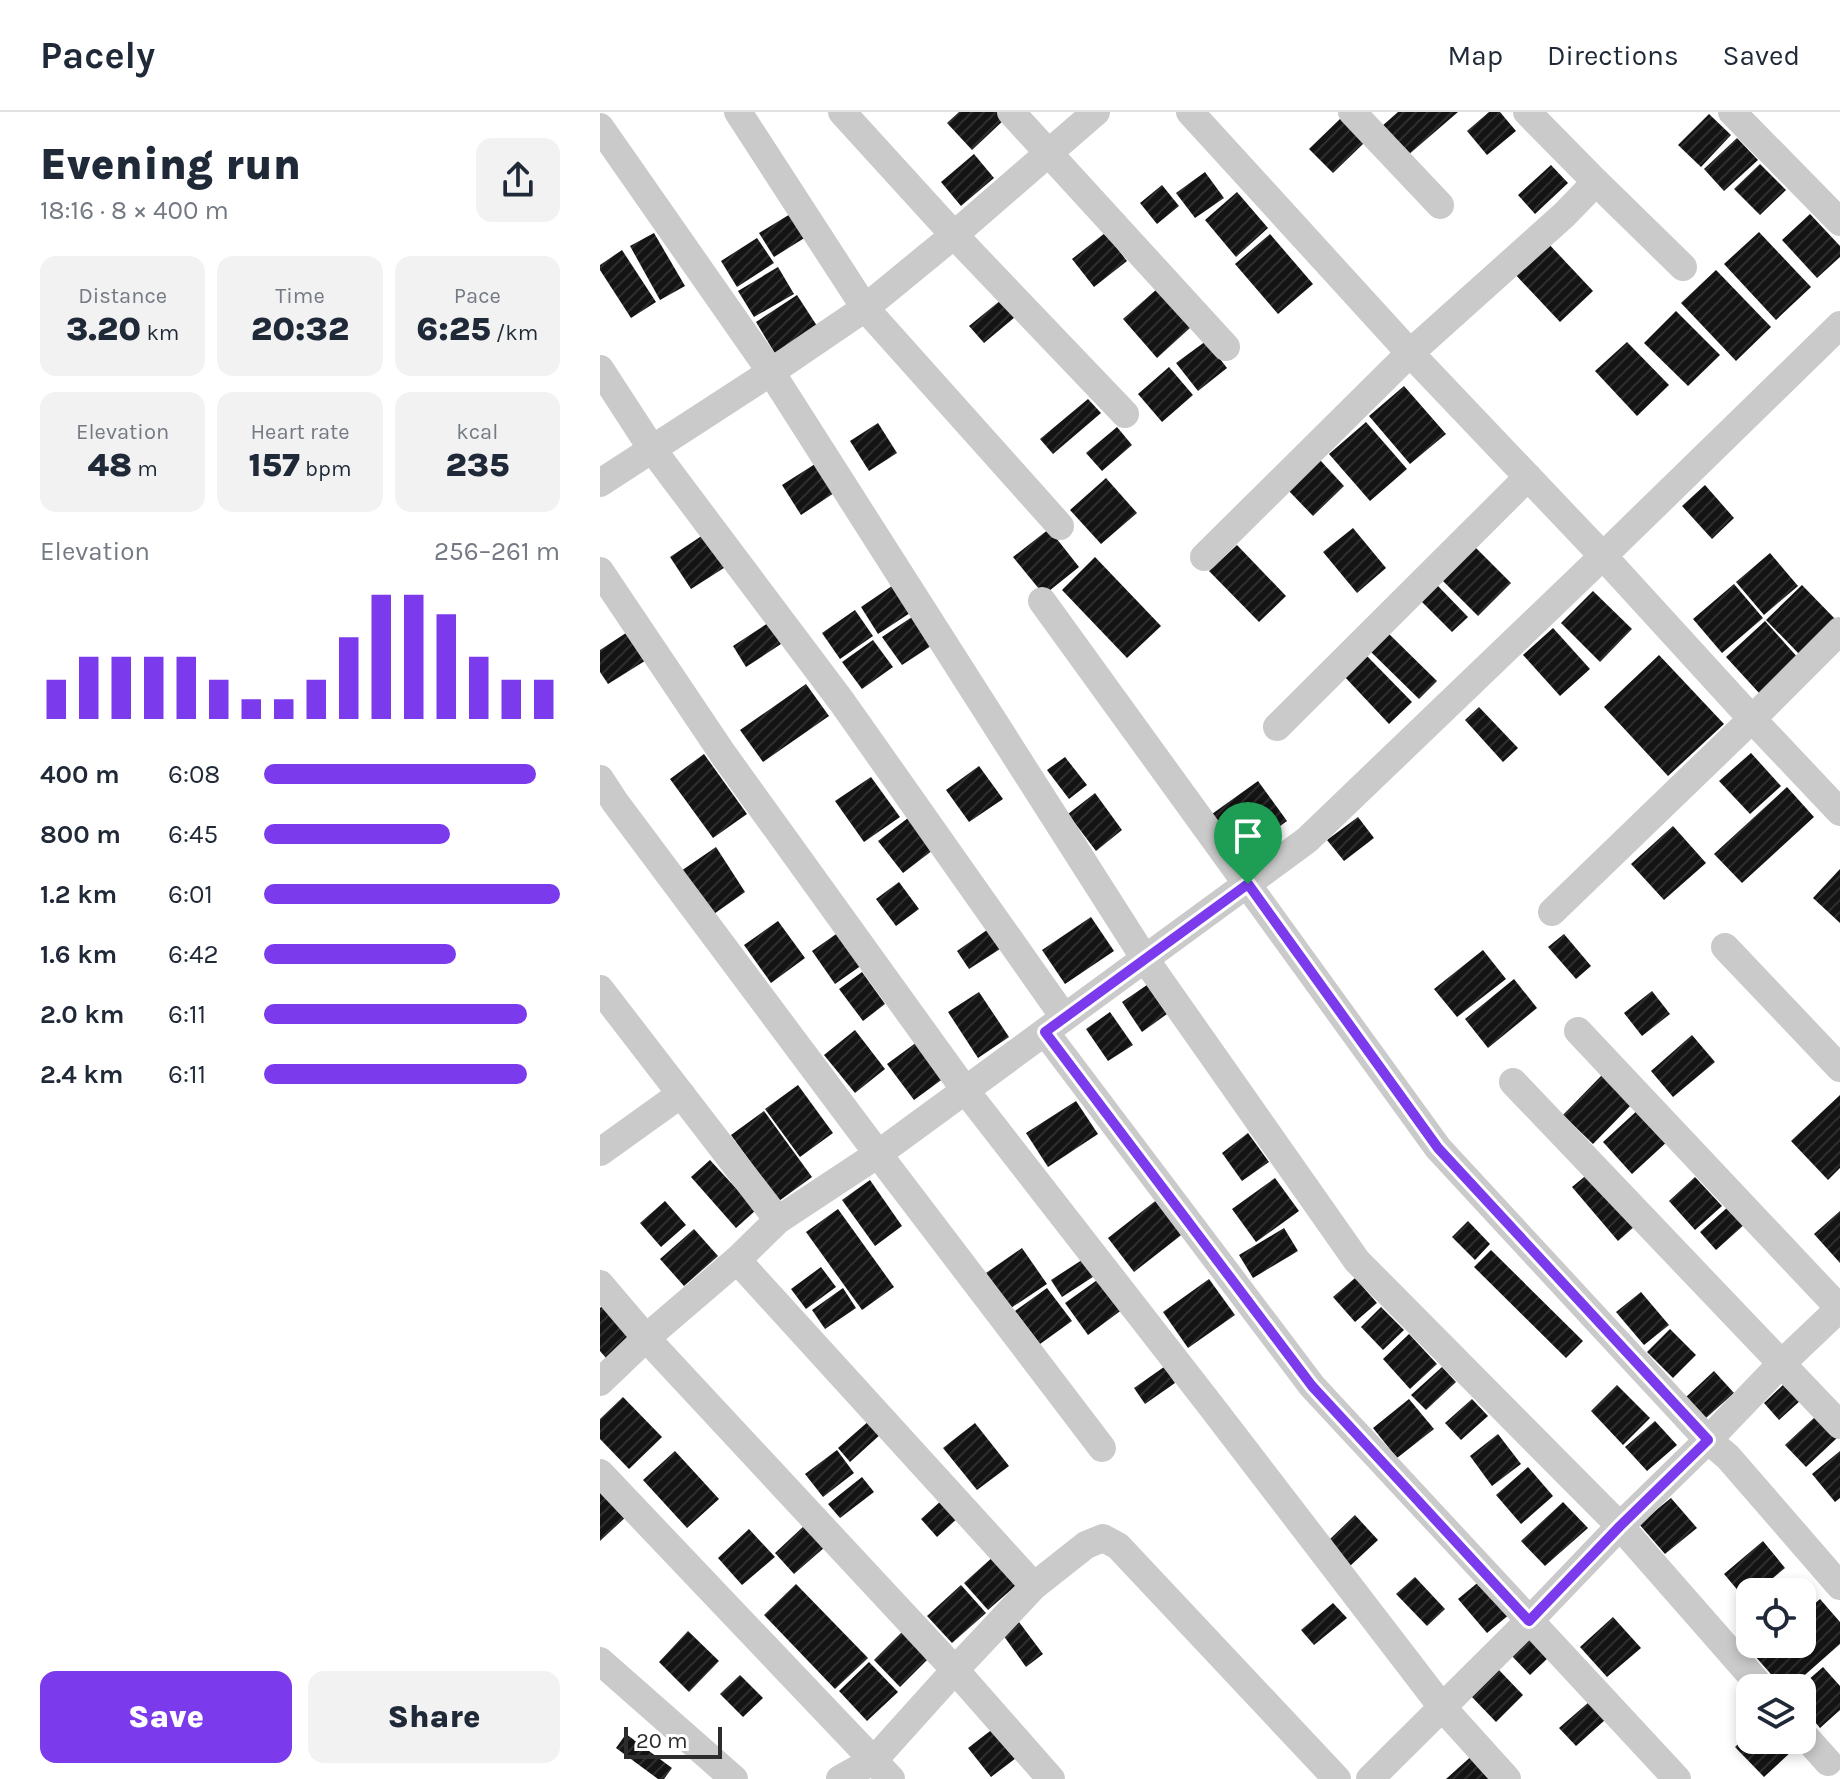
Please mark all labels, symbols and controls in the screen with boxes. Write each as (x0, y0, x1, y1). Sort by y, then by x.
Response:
text: Pacely (40, 33, 155, 78)
text: Map (1448, 39, 1503, 72)
text: Directions (1547, 39, 1679, 72)
text: Saved (1723, 39, 1800, 72)
button: share (476, 138, 560, 222)
text: Evening run (40, 139, 301, 190)
text: 18:16 · 8 × 400 m (40, 195, 229, 226)
text: Distance (78, 283, 167, 309)
text: Time (275, 283, 325, 309)
text: Pace (454, 283, 501, 309)
text: 3.20 (66, 309, 141, 349)
text: 20:32 (251, 309, 349, 349)
text: 6:25 (416, 309, 491, 349)
text: km (141, 320, 179, 346)
text: /km (491, 320, 538, 346)
text: Elevation (76, 419, 169, 445)
text: Heart rate (250, 419, 350, 445)
text: kcal (456, 419, 498, 445)
text: 48 (87, 445, 132, 485)
text: 157 (248, 445, 300, 485)
text: 235 (445, 445, 509, 485)
text: m (132, 456, 158, 482)
text: bpm (300, 456, 352, 482)
text: Elevation (40, 536, 150, 567)
text: 256–261 m (434, 536, 560, 567)
text: 400 m (40, 759, 120, 790)
text: 6:08 (168, 759, 220, 790)
pin (1214, 802, 1282, 884)
icon: arrive (1226, 814, 1270, 858)
text: 800 m (40, 819, 121, 850)
text: 6:45 (168, 819, 218, 850)
text: 1.2 km (40, 879, 117, 910)
text: 6:01 (168, 879, 213, 910)
text: 1.6 km (40, 939, 117, 970)
text: 6:42 (168, 939, 218, 970)
text: 2.0 km (40, 999, 124, 1030)
text: 6:11 (168, 999, 206, 1030)
text: 2.4 km (40, 1059, 123, 1090)
text: 6:11 (168, 1059, 206, 1090)
map controls (1736, 1578, 1816, 1754)
button: locate (1736, 1578, 1816, 1658)
button: Save (40, 1671, 292, 1763)
button: Share (308, 1671, 560, 1763)
button: layers (1736, 1674, 1816, 1754)
scale bar (624, 1723, 722, 1759)
text: 20 m (636, 1728, 688, 1754)

